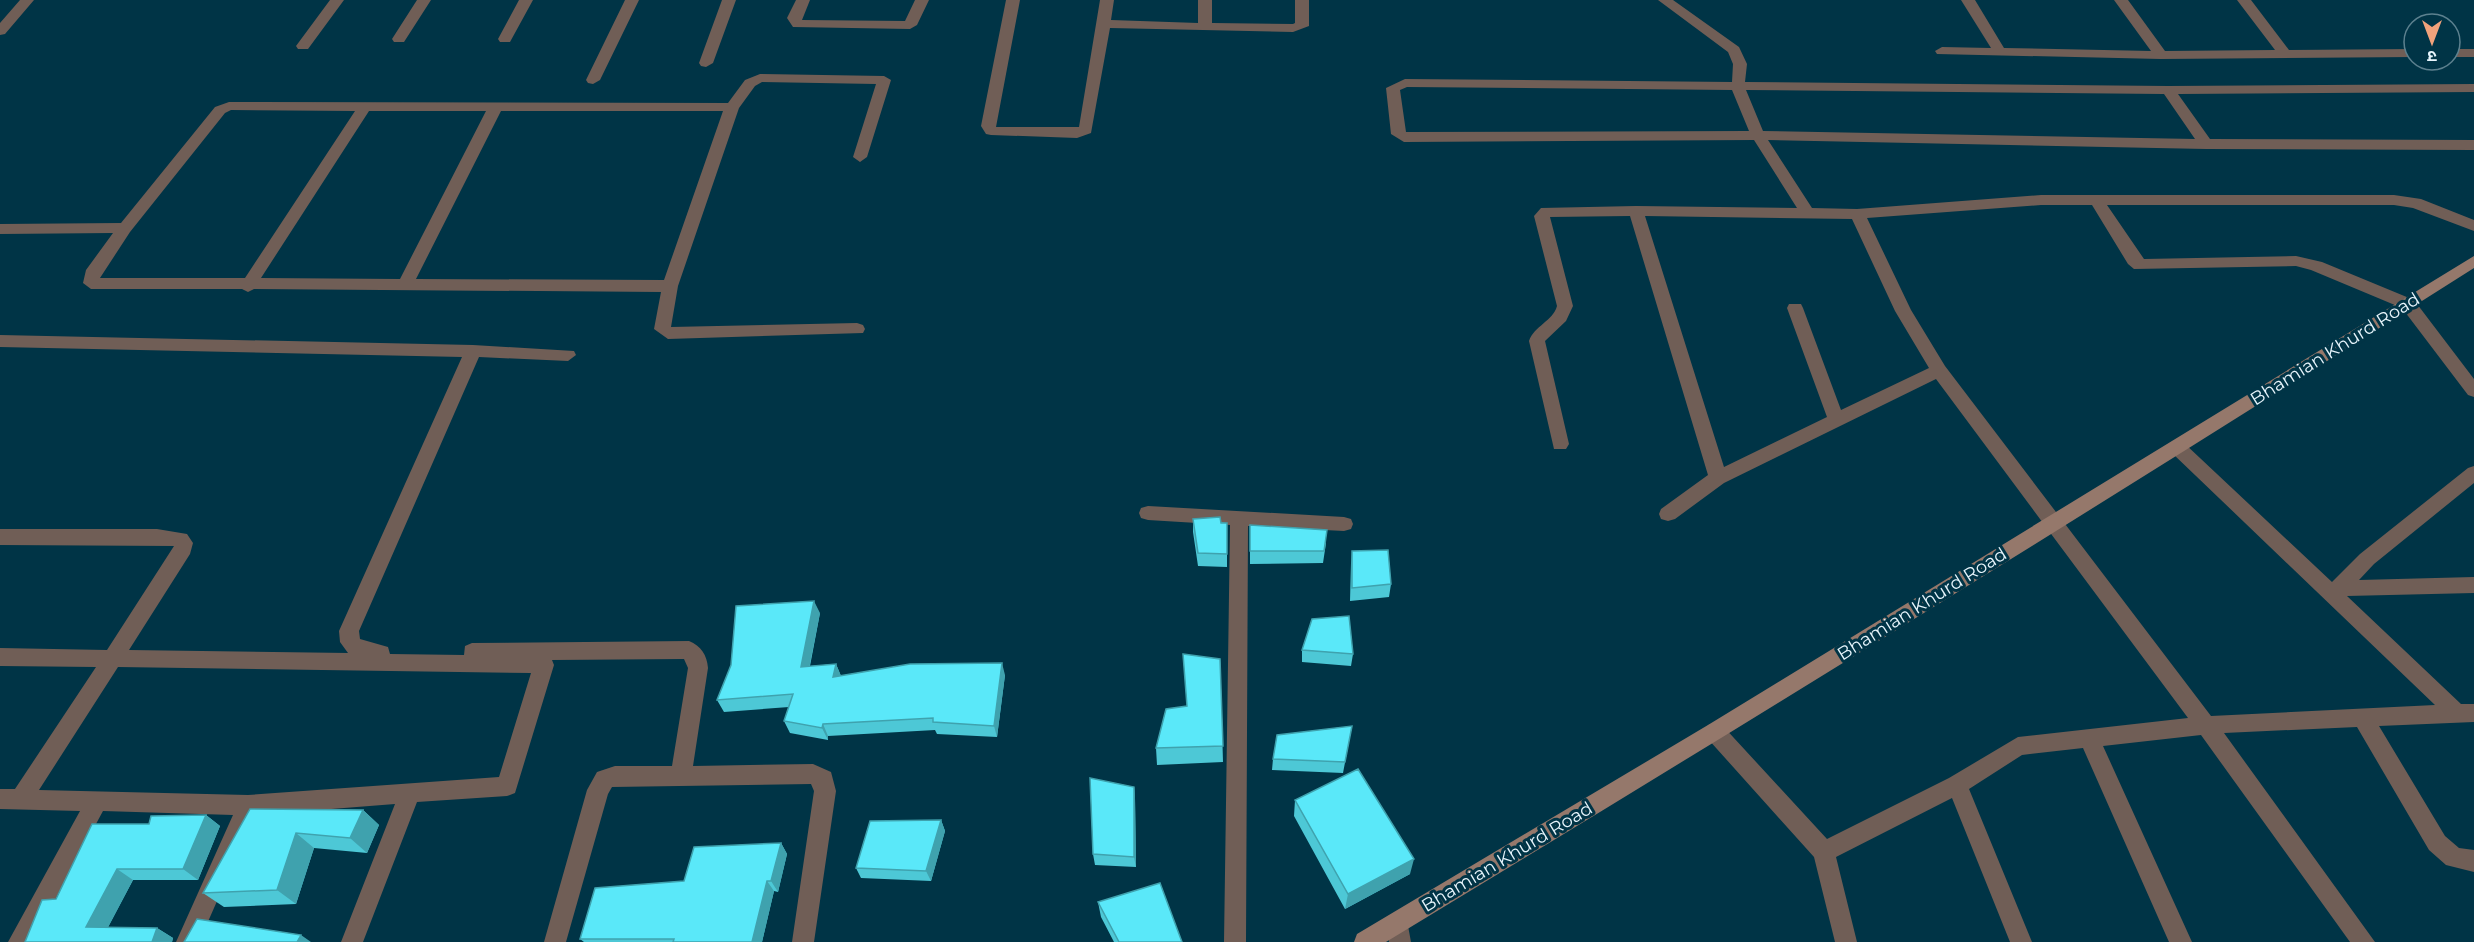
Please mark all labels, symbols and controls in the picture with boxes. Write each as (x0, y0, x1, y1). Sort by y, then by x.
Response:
north arrow (2402, 12, 2462, 72)
text: उ (2427, 47, 2437, 66)
street label: Bhamian Khurd Road (2246, 288, 2424, 410)
street label: Bhamian Khurd Road (1833, 543, 2011, 665)
street label: Bhamian Khurd Road (1417, 797, 1597, 917)

